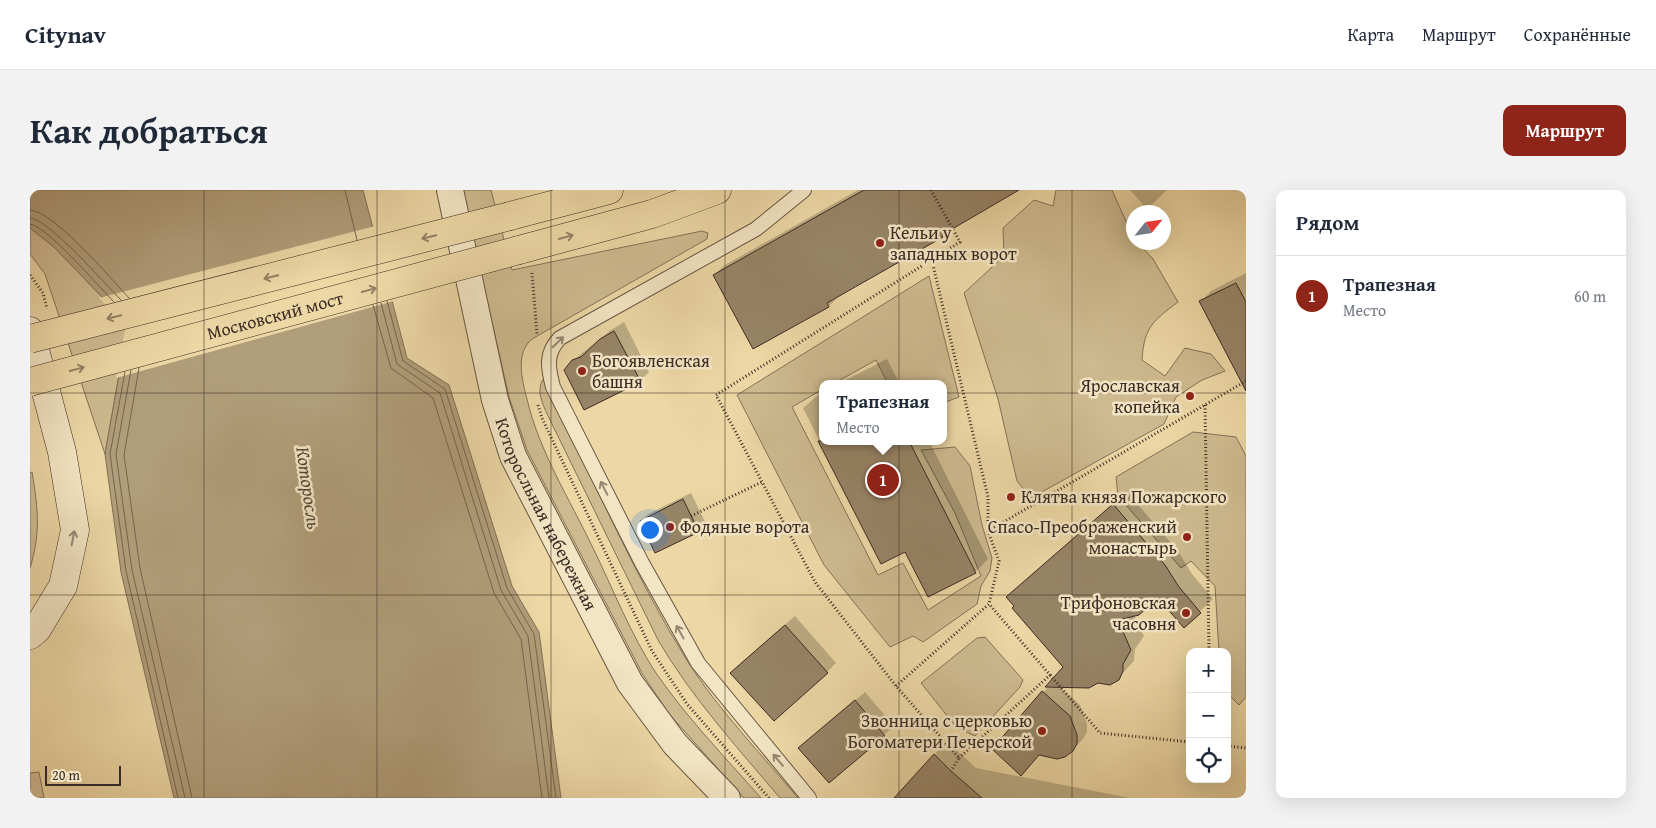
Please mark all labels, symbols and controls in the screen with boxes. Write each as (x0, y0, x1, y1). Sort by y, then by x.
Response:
text: Citynav (25, 17, 106, 52)
text: Карта (1348, 21, 1394, 48)
text: Маршрут (1422, 21, 1496, 48)
text: Сохранённые (1524, 21, 1631, 48)
text: Как добраться (30, 105, 268, 156)
button: Маршрут (1503, 105, 1626, 156)
north arrow (1126, 205, 1171, 250)
text: Рядом (1296, 207, 1359, 238)
place label: Кельи у западных ворот (890, 219, 1017, 267)
one-way arrow (558, 232, 574, 241)
one-way arrow (421, 233, 437, 242)
marker: Кельи у западных ворот (874, 237, 886, 249)
text: Трапезная (1343, 270, 1436, 298)
one-way arrow (264, 273, 280, 282)
street label: Московский мост (204, 284, 347, 347)
text: 1 (1308, 284, 1316, 308)
text: 60 m (1574, 284, 1606, 308)
one-way arrow (361, 285, 377, 295)
text: Место (1343, 298, 1386, 322)
one-way arrow (106, 313, 122, 323)
one-way arrow (552, 336, 564, 348)
place label: Богоявленская башня (592, 347, 710, 395)
one-way arrow (69, 364, 85, 373)
marker: Богоявленская башня (576, 365, 588, 377)
place label: Ярославская копейка (1079, 372, 1180, 420)
popup (819, 380, 947, 445)
text: Трапезная (837, 387, 929, 415)
marker: Ярославская копейка (1184, 390, 1196, 402)
street label: Которосльная набережная (489, 414, 604, 615)
text: Место (837, 415, 880, 439)
water label: Которосль (289, 445, 329, 531)
pin: 1 (867, 461, 899, 499)
one-way arrow (598, 481, 608, 496)
place label: Клятва князя Пожарского (1021, 483, 1227, 510)
marker: Клятва князя Пожарского (1005, 491, 1017, 503)
place label: Фодяные ворота (680, 513, 810, 540)
place label: Спасо-Преображенский монастырь (988, 513, 1177, 561)
your location (637, 517, 663, 543)
marker: Фодяные ворота (664, 521, 676, 533)
one-way arrow (69, 530, 79, 546)
marker: Спасо-Преображенский монастырь (1181, 531, 1193, 543)
place label: Трифоновская часовня (1061, 589, 1176, 637)
marker: Трифоновская часовня (1180, 607, 1192, 619)
one-way arrow (674, 625, 684, 639)
map controls (1186, 648, 1231, 783)
button: + (1186, 648, 1231, 693)
button: − (1186, 693, 1231, 738)
place label: Звонница с церковью Богоматери Печерской (848, 707, 1032, 755)
marker: Звонница с церковью Богоматери Печерской (1036, 725, 1048, 737)
button: locate (1186, 738, 1231, 783)
one-way arrow (772, 754, 784, 767)
scale bar (45, 763, 121, 786)
text: 20 m (52, 765, 80, 785)

